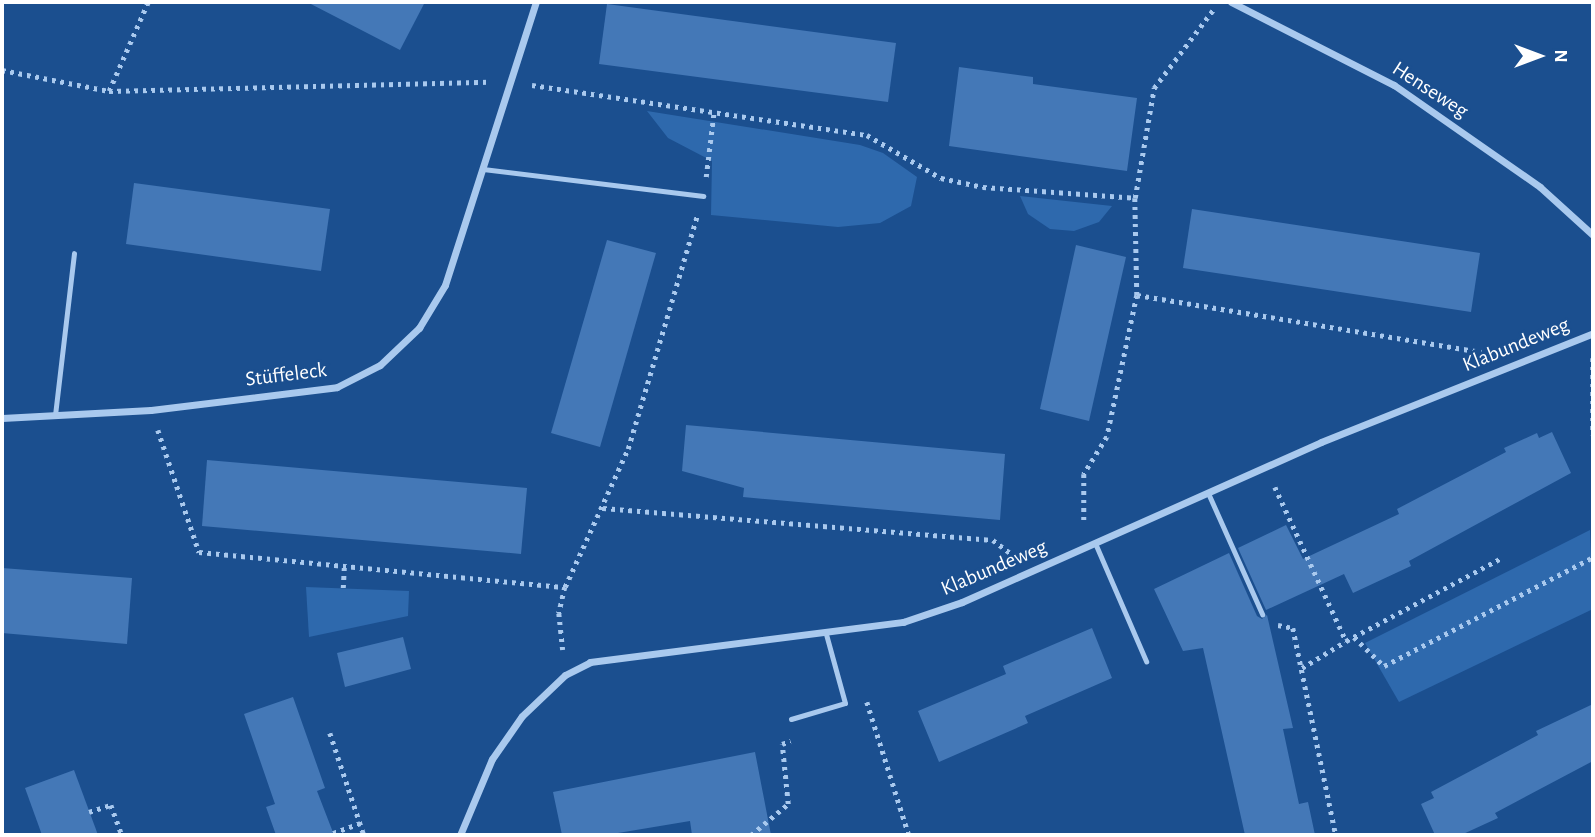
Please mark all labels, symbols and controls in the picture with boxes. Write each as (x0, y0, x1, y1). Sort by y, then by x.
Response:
north arrow (1504, 21, 1574, 91)
text: N (1551, 49, 1570, 63)
street label: Henseweg (1387, 56, 1473, 124)
street label: Klabundeweg (1459, 312, 1573, 378)
street label: Stüffeleck (244, 358, 328, 392)
street label: Klabundeweg (937, 534, 1051, 602)

